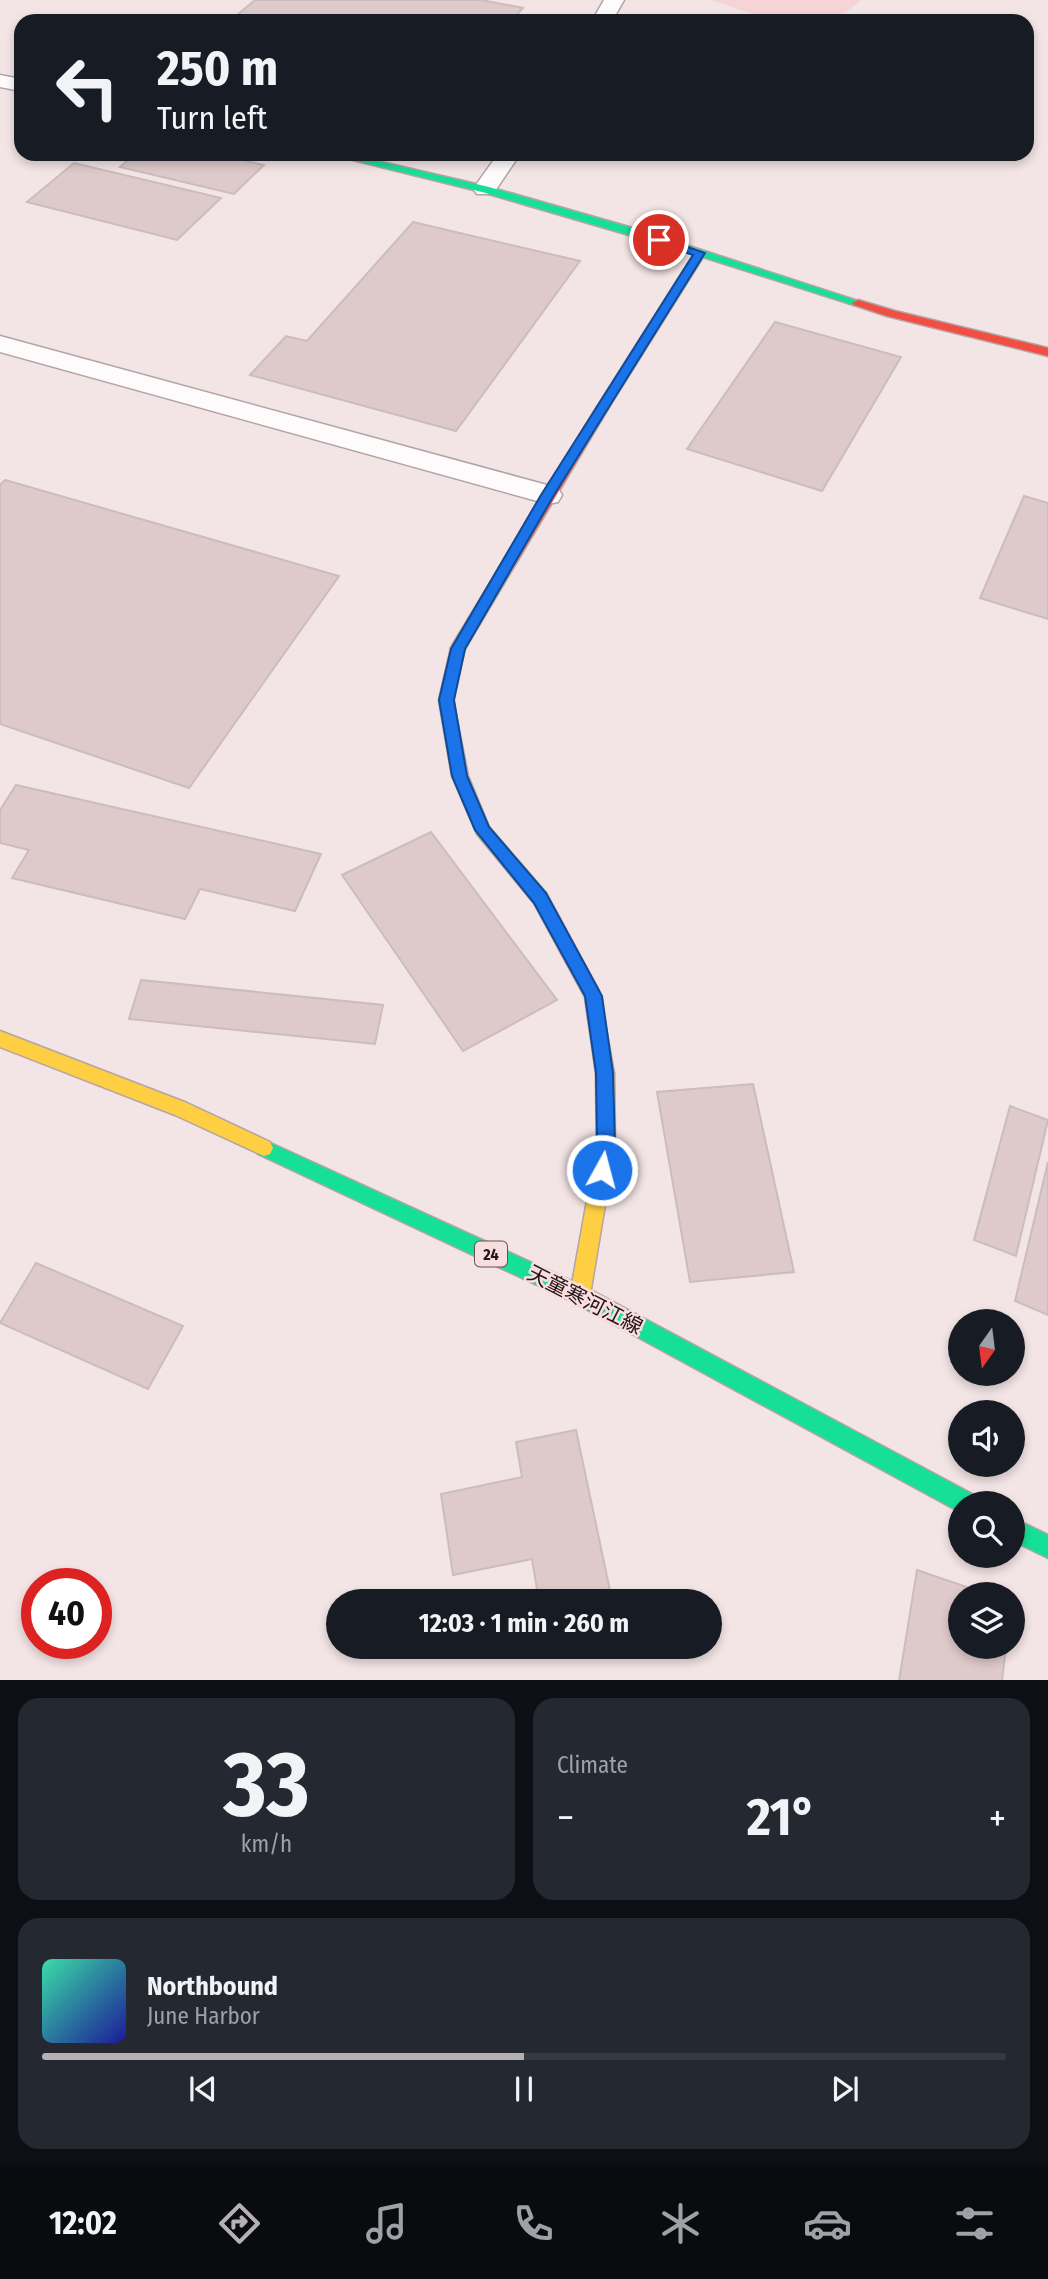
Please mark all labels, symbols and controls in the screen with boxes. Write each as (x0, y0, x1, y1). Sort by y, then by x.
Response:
text: 250 m (157, 39, 278, 98)
icon: left (42, 42, 133, 133)
text: Turn left (157, 99, 267, 137)
pin (629, 210, 689, 270)
icon: arrive (640, 221, 678, 259)
position arrow (565, 1133, 639, 1207)
road number: 24 (475, 1242, 507, 1266)
street label: 天童寒河江線 (523, 1260, 647, 1340)
north arrow (948, 1309, 1026, 1386)
map controls (948, 1309, 1025, 1659)
button: sound (948, 1400, 1025, 1477)
button: search (948, 1491, 1025, 1568)
speed limit sign: 40 (21, 1568, 112, 1659)
button: layers (948, 1582, 1025, 1659)
text: 12:03 · 1 min · 260 m (419, 1608, 629, 1639)
text: 33 (223, 1730, 310, 1839)
text: Climate (557, 1751, 628, 1779)
text: 21° (747, 1786, 816, 1849)
text: − (557, 1795, 574, 1841)
text: + (989, 1795, 1006, 1841)
text: km/h (241, 1830, 292, 1858)
text: Northbound (147, 1971, 278, 2002)
text: June Harbor (147, 2002, 260, 2030)
icon: previous (184, 2070, 222, 2108)
icon: pause (505, 2070, 543, 2108)
icon: next (826, 2070, 864, 2108)
icon: directions (215, 2199, 264, 2248)
icon: music (362, 2199, 411, 2248)
icon: phone (509, 2199, 558, 2248)
icon: climate (656, 2199, 705, 2248)
icon: car (803, 2199, 852, 2248)
icon: filters (950, 2199, 999, 2248)
text: 12:02 (49, 2204, 117, 2242)

